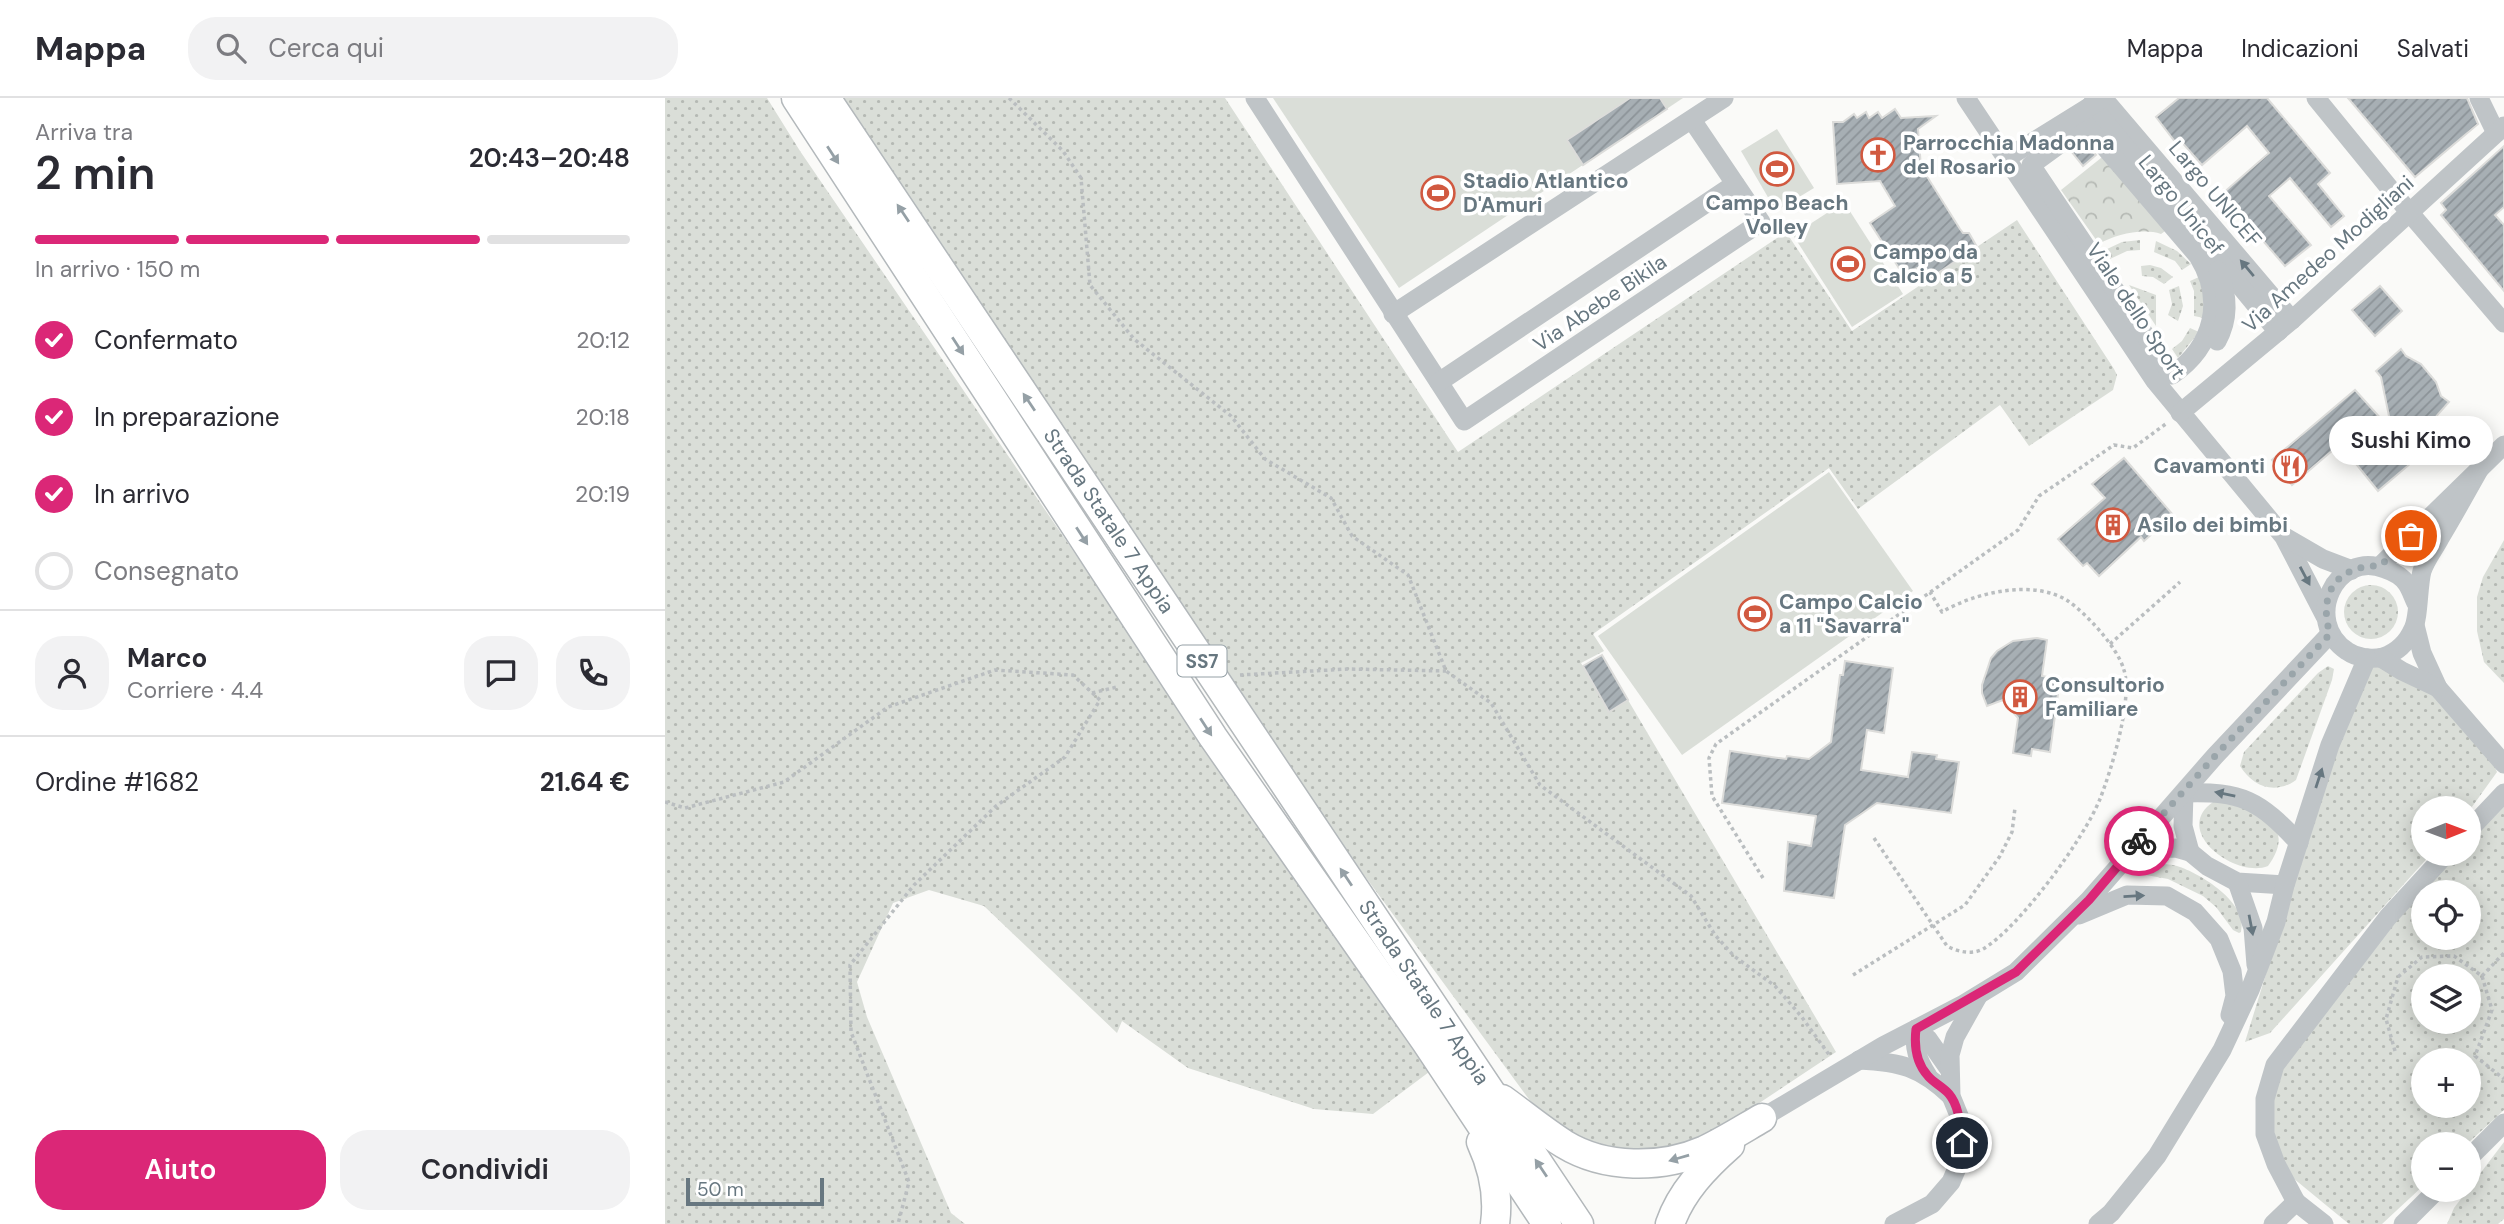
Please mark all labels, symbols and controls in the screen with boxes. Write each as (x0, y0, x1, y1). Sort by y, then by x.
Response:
search box (188, 17, 678, 80)
text: Mappa (35, 27, 146, 70)
icon: search (212, 29, 250, 67)
text: Cerca qui (268, 31, 384, 65)
text: Mappa (2127, 33, 2203, 64)
text: Indicazioni (2241, 33, 2359, 64)
text: Salvati (2397, 33, 2469, 64)
text: Arriva tra (35, 117, 133, 147)
place label: Parrocchia Madonna del Rosario (1903, 129, 2115, 181)
street label: Largo UNICEF (2162, 135, 2268, 253)
church icon: Parrocchia Madonna del Rosario (1859, 136, 1897, 174)
text: 20:43–20:48 (469, 141, 630, 175)
text: 2 min (35, 143, 155, 203)
one-way arrow (827, 145, 840, 165)
street label: Largo Unicef (2132, 149, 2230, 261)
sports icon: Campo Beach Volley (1758, 150, 1796, 188)
place label: Stadio Atlantico D'Amuri (1463, 167, 1629, 219)
street label: Via Amedeo Modigliani (2236, 169, 2420, 339)
sports icon: Stadio Atlantico D'Amuri (1419, 174, 1457, 212)
place label: Campo Beach Volley (1705, 189, 1849, 241)
one-way arrow (896, 204, 910, 222)
street label: Viale dello Sport (2080, 237, 2192, 385)
place label: Campo da Calcio a 5 (1873, 238, 1978, 290)
sports icon: Campo da Calcio a 5 (1829, 245, 1867, 283)
street label: Via Abebe Bikila (1528, 248, 1672, 358)
text: In arrivo · 150 m (35, 254, 200, 284)
one-way arrow (2240, 259, 2255, 277)
icon: check (35, 321, 73, 359)
text: Confermato (94, 323, 238, 357)
text: 20:12 (576, 325, 630, 355)
one-way arrow (951, 336, 964, 355)
one-way arrow (1023, 393, 1036, 412)
icon: check (35, 398, 73, 436)
text: In preparazione (94, 400, 280, 434)
text: 20:18 (575, 402, 630, 432)
callout: Sushi Kimo (2329, 417, 2493, 466)
street label: Strada Statale 7 Appia (1037, 423, 1181, 619)
text: Sushi Kimo (2350, 425, 2472, 455)
restaurant icon: Cavamonti (2271, 447, 2309, 485)
place label: Cavamonti (2154, 452, 2265, 480)
icon: check (35, 475, 73, 513)
text: In arrivo (94, 477, 190, 511)
text: 20:19 (575, 479, 630, 509)
building icon: Asilo dei bimbi (2094, 506, 2132, 544)
pin (2381, 506, 2441, 566)
place label: Asilo dei bimbi (2137, 511, 2288, 539)
icon: bag (2392, 517, 2430, 555)
one-way arrow (1075, 527, 1089, 545)
text: Consegnato (94, 554, 239, 588)
one-way arrow (2300, 566, 2311, 586)
place label: Campo Calcio a 11 "Savarra" (1779, 588, 1923, 640)
sports icon: Campo Calcio a 11 "Savarra" (1736, 595, 1774, 633)
button: person (35, 636, 109, 710)
button: chat (464, 636, 538, 710)
button: phone (556, 636, 630, 710)
text: Marco (127, 641, 207, 675)
road number: SS7 (1177, 646, 1227, 676)
place label: Consultorio Familiare (2045, 671, 2165, 723)
text: Corriere · 4.4 (127, 675, 263, 705)
building icon: Consultorio Familiare (2001, 678, 2039, 716)
one-way arrow (1200, 717, 1213, 736)
text: Ordine #1682 (35, 765, 199, 799)
text: 21.64 € (540, 765, 630, 799)
one-way arrow (2315, 767, 2325, 788)
one-way arrow (2214, 789, 2236, 800)
north arrow (2411, 796, 2481, 866)
map controls (2411, 796, 2481, 1202)
courier (2104, 806, 2174, 876)
icon: bike (2120, 822, 2158, 860)
one-way arrow (1339, 867, 1352, 887)
button: locate (2411, 880, 2481, 950)
one-way arrow (2123, 890, 2145, 901)
street label: Strada Statale 7 Appia (1352, 895, 1496, 1090)
one-way arrow (2246, 914, 2257, 936)
button: layers (2411, 964, 2481, 1034)
button: + (2411, 1048, 2481, 1118)
pin (1932, 1113, 1992, 1173)
icon: home (1943, 1124, 1981, 1162)
button: Aiuto (35, 1130, 326, 1210)
button: Condividi (340, 1130, 630, 1210)
button: − (2411, 1132, 2481, 1202)
one-way arrow (1667, 1153, 1689, 1164)
one-way arrow (1534, 1159, 1548, 1177)
scale bar (686, 1175, 824, 1207)
text: 50 m (697, 1177, 744, 1202)

